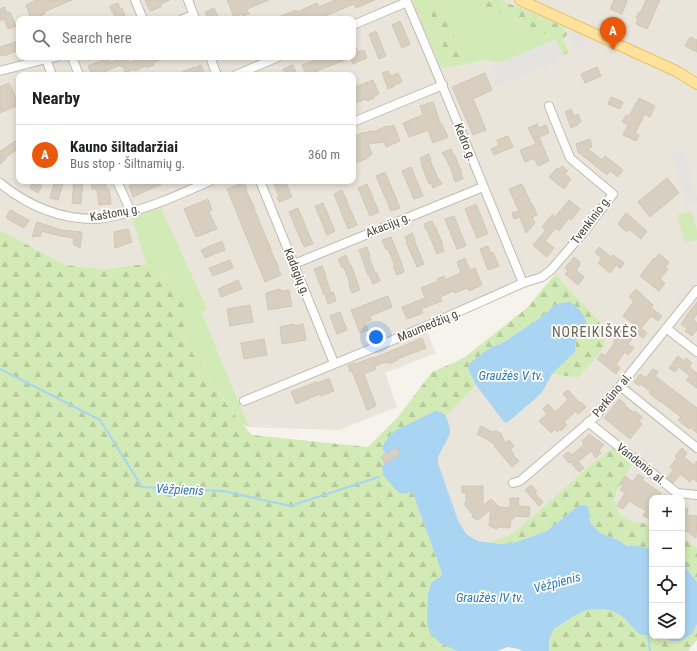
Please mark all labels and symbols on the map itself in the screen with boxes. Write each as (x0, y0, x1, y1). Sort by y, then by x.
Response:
pin: A (600, 17, 626, 50)
street label: Kedro g. (451, 121, 479, 163)
street label: Tvenkinio g. (568, 193, 614, 247)
street label: Kaštonų g. (89, 202, 141, 224)
street label: Akacijų g. (364, 210, 412, 240)
street label: Kadagių g. (281, 246, 313, 298)
street label: Maumedžių g. (395, 305, 463, 345)
district label: NOREIKIŠKĖS (552, 323, 638, 340)
your location (366, 327, 386, 347)
water label: Graužės V tv. (478, 368, 544, 383)
street label: Perkūno al. (589, 370, 635, 420)
street label: Vandenio al. (614, 440, 668, 488)
water label: Vėžpienis (156, 481, 205, 498)
water label: Vėžpienis (532, 569, 582, 596)
water label: Graužės IV tv. (456, 590, 524, 605)

